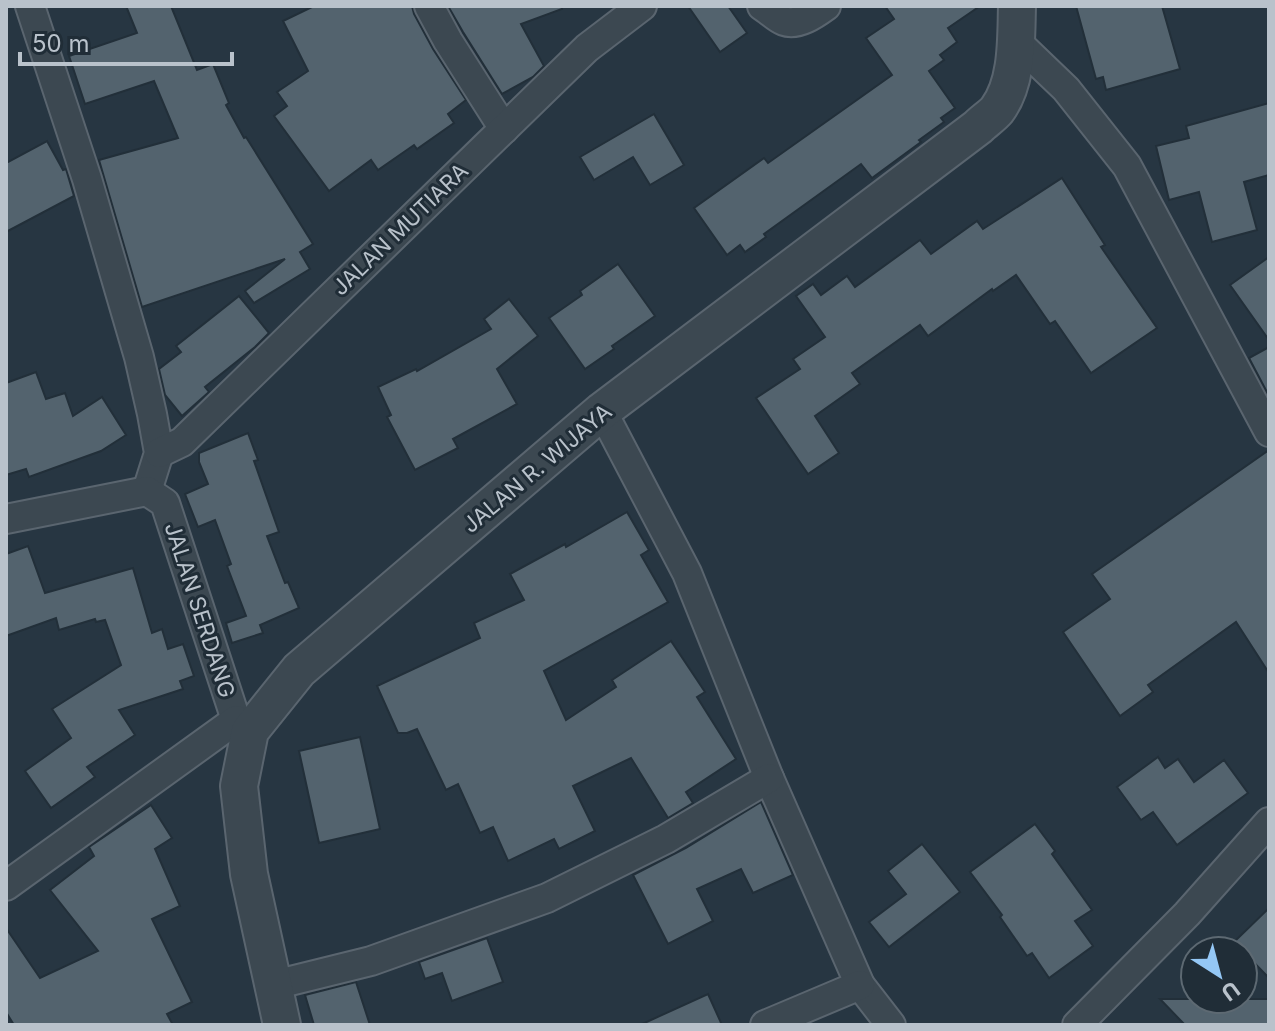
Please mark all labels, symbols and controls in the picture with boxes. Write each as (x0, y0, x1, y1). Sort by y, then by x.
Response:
scale bar (20, 16, 232, 66)
text: 50 m (32, 29, 90, 58)
street label: JALAN MUTIARA (327, 158, 473, 300)
street label: JALAN R. WIJAYA (457, 398, 617, 538)
street label: JALAN SERDANG (159, 519, 241, 701)
north arrow (1179, 935, 1259, 1015)
text: U (1217, 976, 1245, 1006)

